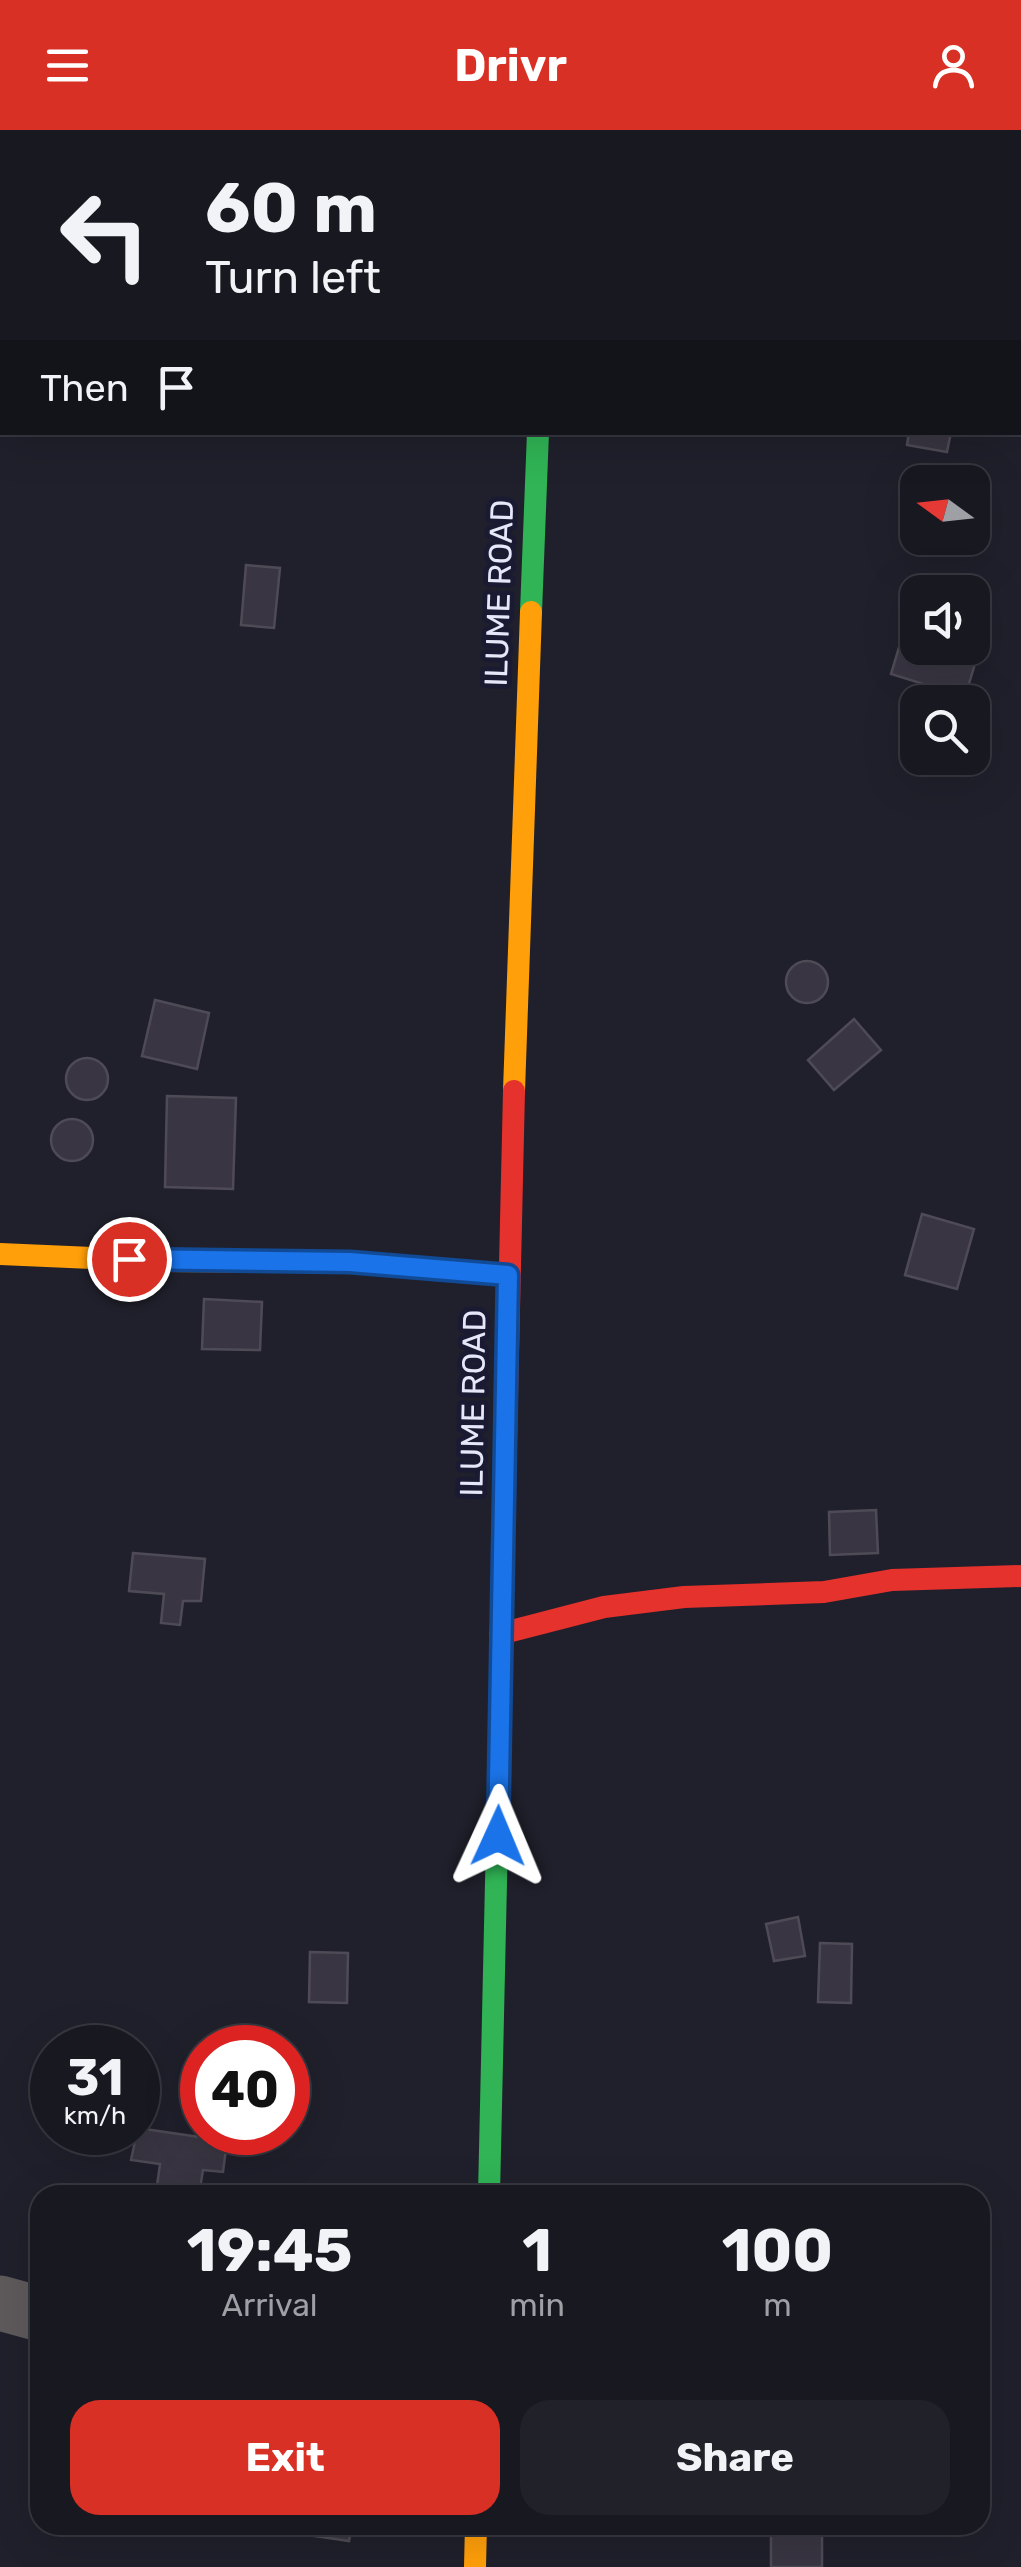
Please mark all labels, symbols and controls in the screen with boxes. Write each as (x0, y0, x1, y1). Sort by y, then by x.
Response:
icon: menu (40, 38, 95, 93)
icon: person (926, 38, 981, 93)
text: Drivr (454, 39, 567, 92)
text: 60 m (205, 167, 377, 250)
icon: left (40, 170, 170, 300)
text: Turn left (205, 251, 381, 304)
icon: arrive (149, 360, 204, 415)
text: Then (40, 365, 129, 411)
north arrow (900, 465, 990, 555)
map controls (900, 465, 990, 775)
street label: ILUME ROAD (477, 499, 521, 687)
button: sound (900, 575, 990, 665)
button: search (900, 685, 990, 775)
pin (87, 1217, 172, 1302)
icon: arrive (102, 1232, 157, 1287)
street label: ILUME ROAD (452, 1309, 494, 1497)
position arrow (446, 1784, 550, 1888)
speed limit sign: 40 (180, 2025, 310, 2155)
text: 31 (66, 2048, 124, 2108)
text: km/h (64, 2101, 126, 2130)
text: 19:45 (187, 2215, 352, 2286)
text: 1 (522, 2215, 552, 2286)
text: 100 (722, 2215, 833, 2286)
text: Arrival (222, 2286, 318, 2324)
text: min (509, 2286, 565, 2324)
text: m (763, 2286, 792, 2324)
button: Exit (70, 2400, 500, 2515)
button: Share (520, 2400, 950, 2515)

